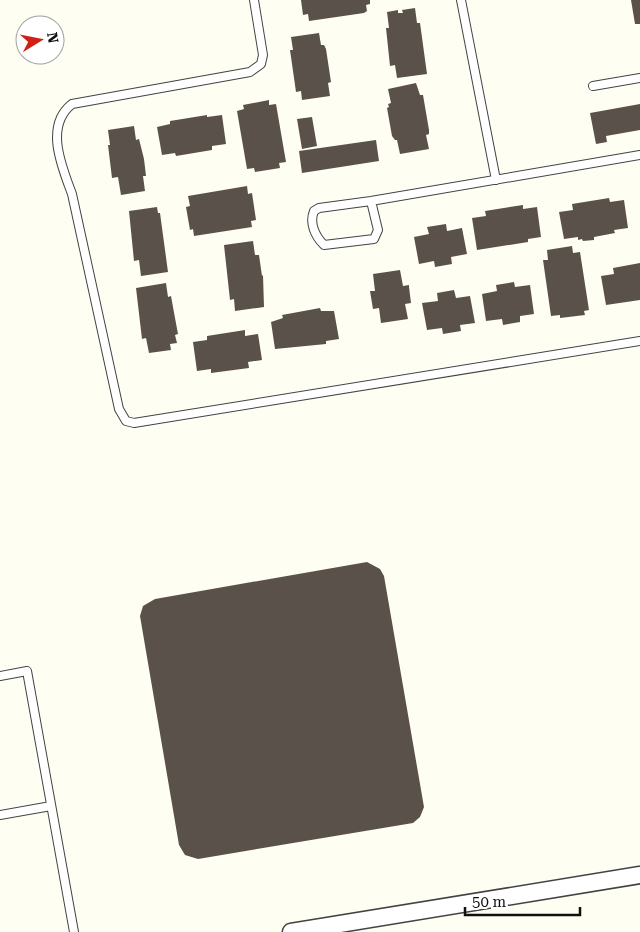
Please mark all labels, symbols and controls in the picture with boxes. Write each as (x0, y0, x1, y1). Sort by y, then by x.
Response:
north arrow (15, 15, 65, 65)
text: N (44, 31, 62, 45)
scale bar (465, 884, 580, 916)
text: 50 m (472, 893, 507, 911)

